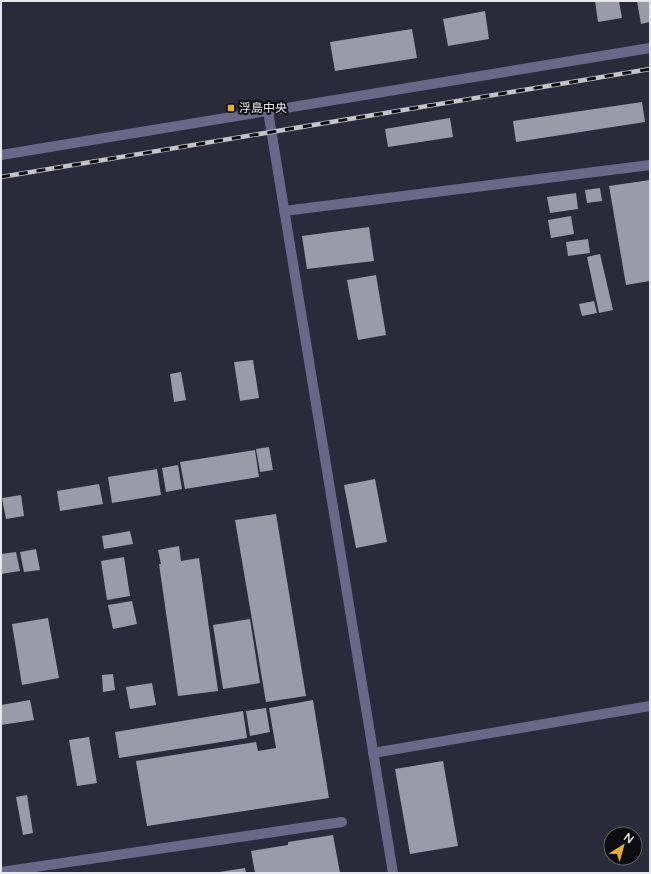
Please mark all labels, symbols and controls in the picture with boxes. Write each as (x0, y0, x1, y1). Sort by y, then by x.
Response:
place label: 浮島中央 (239, 101, 287, 115)
marker: 浮島中央 (226, 103, 236, 113)
north arrow (603, 826, 643, 866)
text: N (621, 831, 636, 846)

